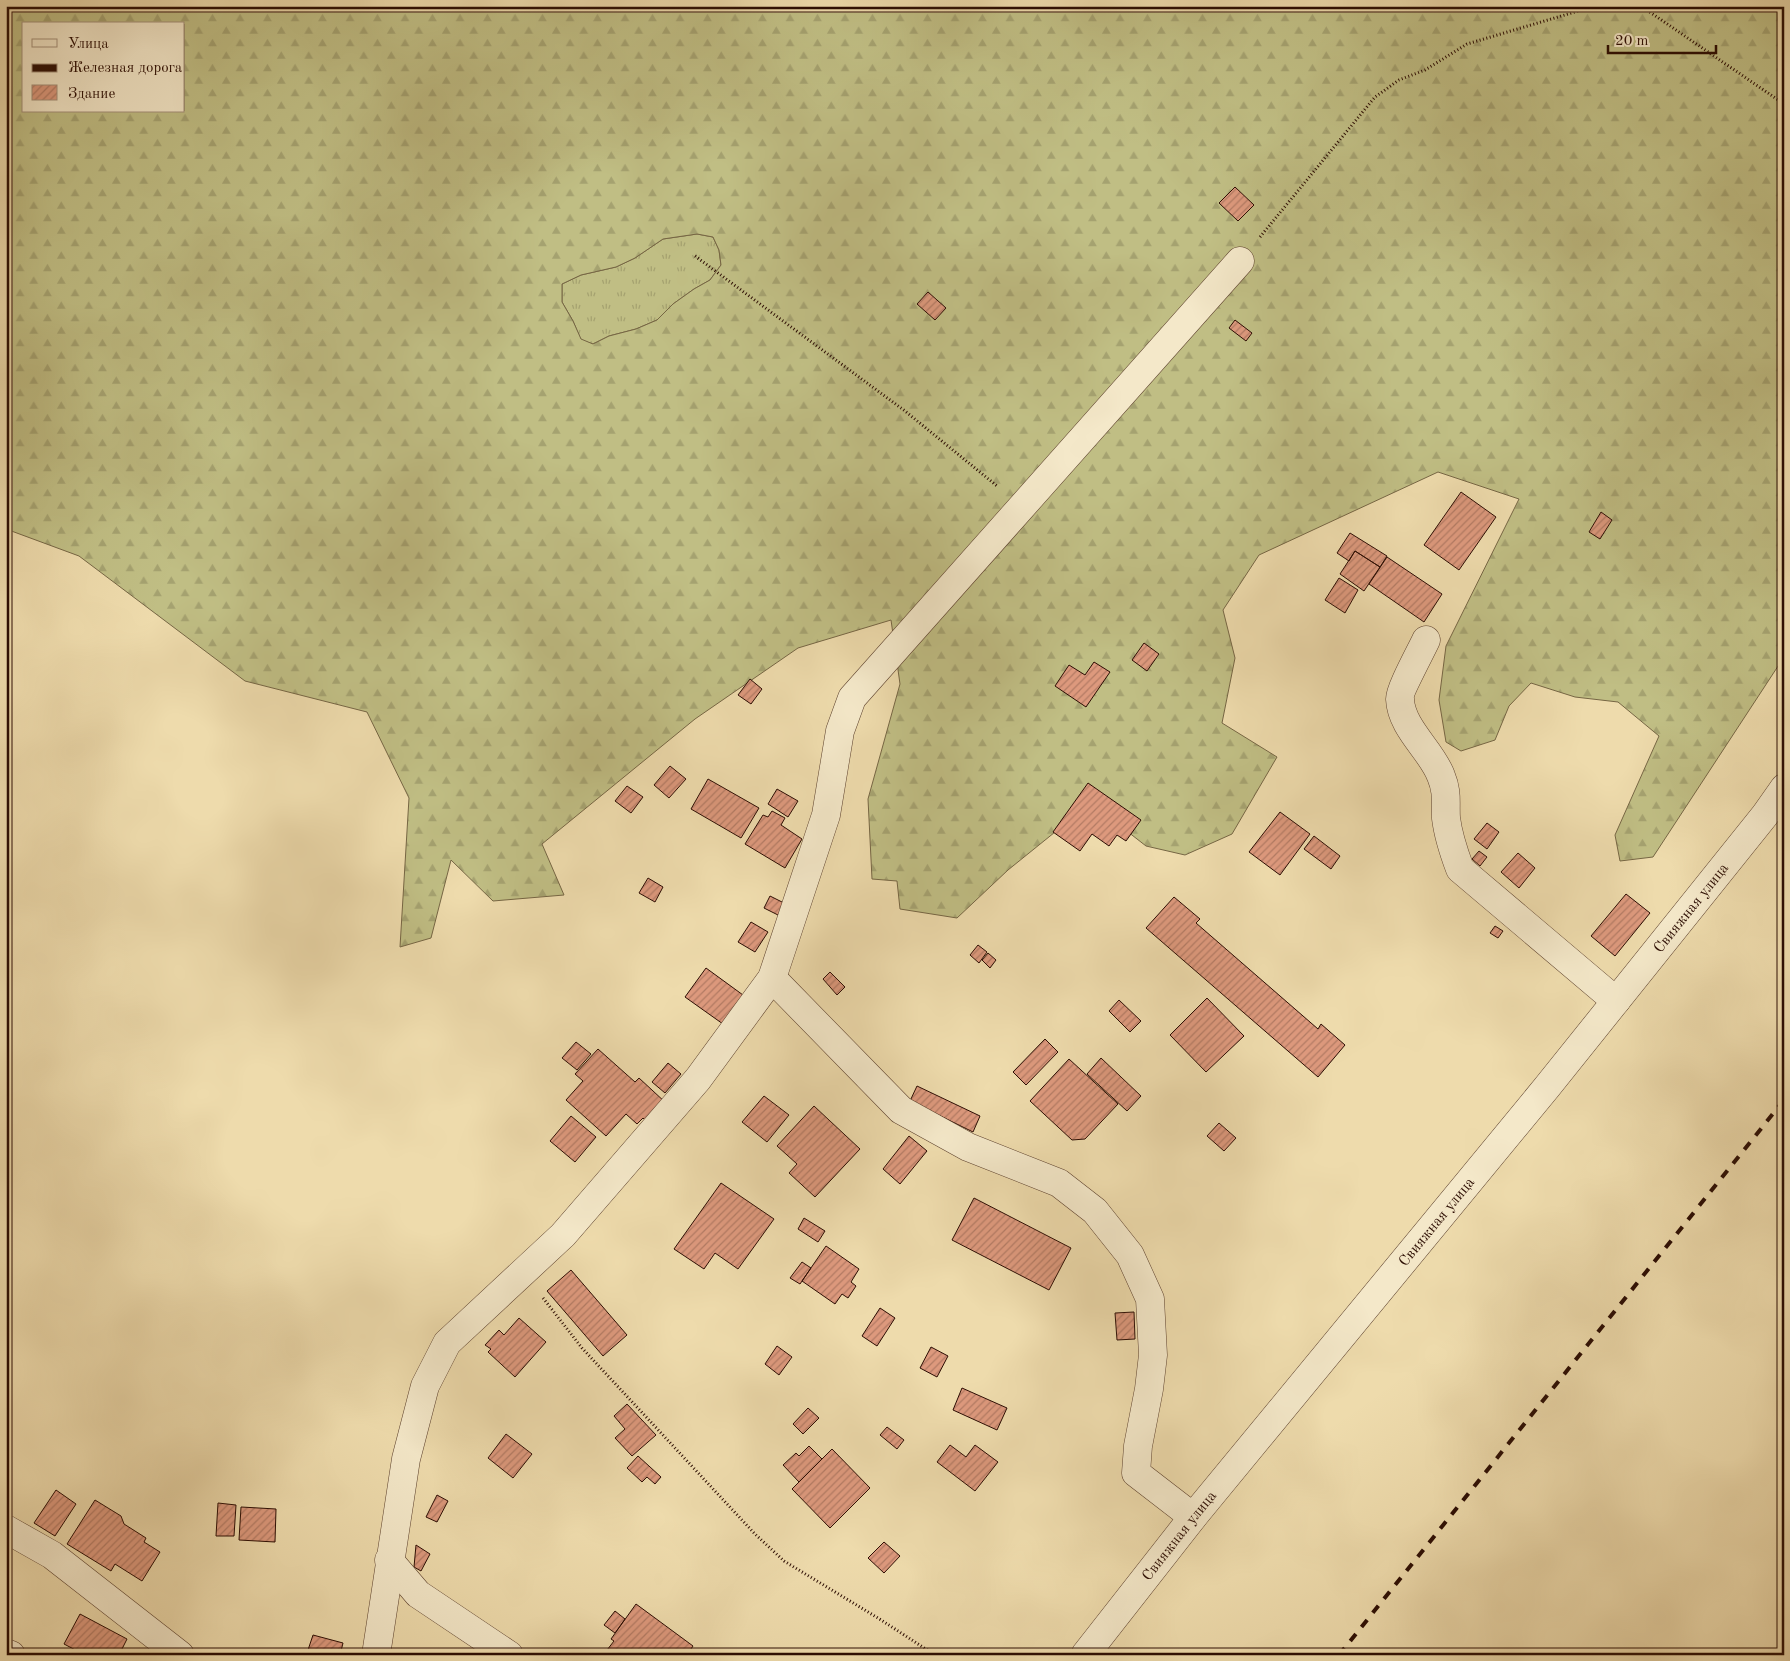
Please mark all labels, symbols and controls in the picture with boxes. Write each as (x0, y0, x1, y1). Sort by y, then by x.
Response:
legend (22, 22, 185, 112)
scale bar (1608, 22, 1715, 54)
text: 20 m (1615, 34, 1649, 49)
text: Улица (68, 37, 109, 52)
text: Железная дорога (68, 61, 183, 76)
text: Здание (68, 87, 115, 102)
street label: Свияжная улица (1652, 861, 1733, 956)
street label: Свияжная улица (1397, 1175, 1479, 1270)
street label: Свияжная улица (1140, 1488, 1221, 1584)

